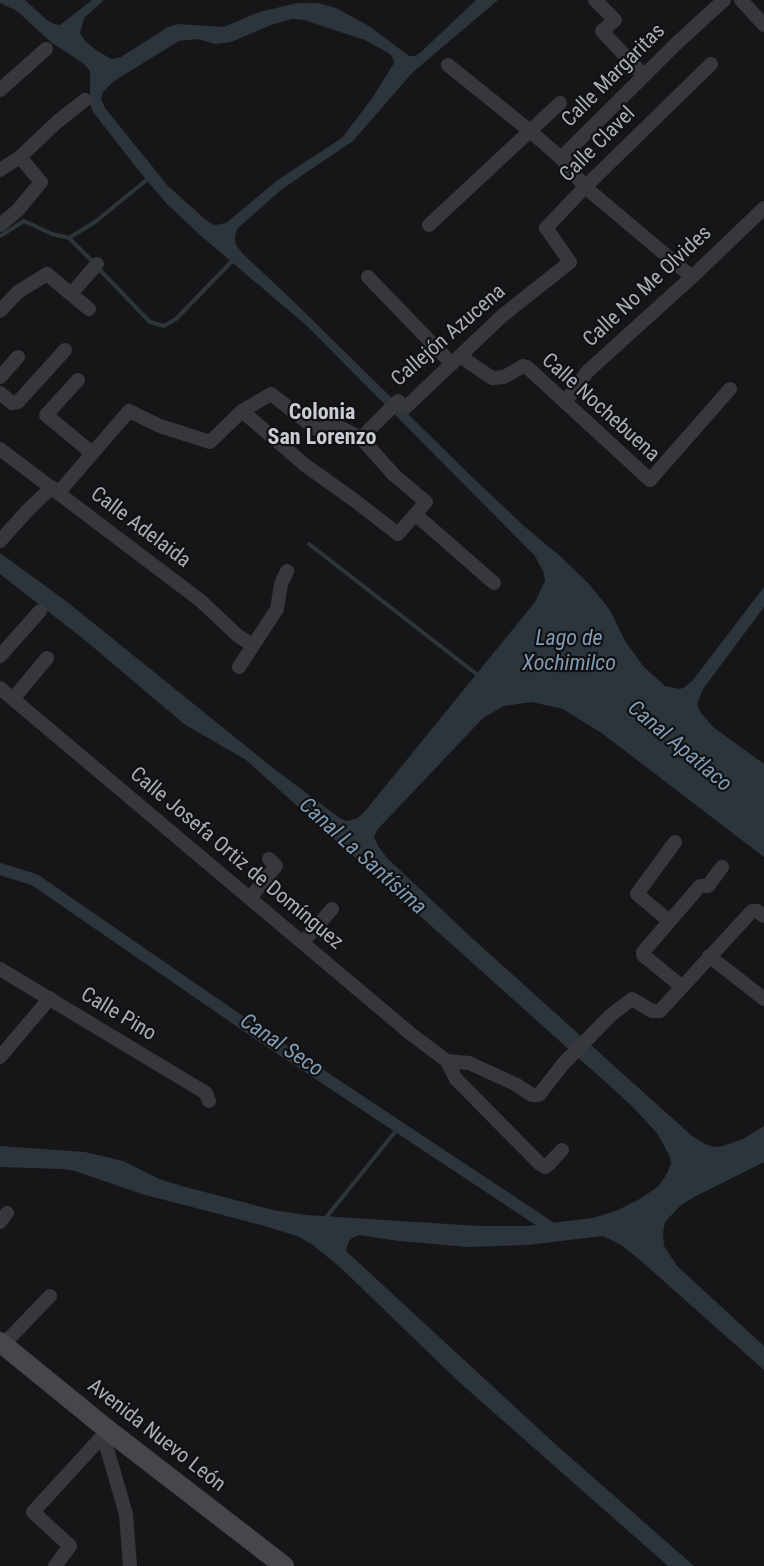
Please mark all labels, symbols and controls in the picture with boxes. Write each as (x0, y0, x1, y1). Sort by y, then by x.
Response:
street label: Calle Margaritas (557, 19, 671, 133)
street label: Calle Clavel (555, 102, 641, 188)
street label: Calle No Me Olvides (579, 221, 717, 353)
street label: Callejón Azucena (387, 280, 511, 392)
street label: Calle Nochebuena (536, 348, 664, 468)
district label: Colonia San Lorenzo (268, 400, 376, 452)
street label: Calle Adelaida (85, 482, 195, 574)
water label: Lago de Xochimilco (522, 626, 616, 678)
water label: Canal Apatlaco (622, 696, 736, 798)
street label: Calle Josefa Ortiz de Domínguez (124, 762, 348, 956)
water label: Canal La Santísima (293, 793, 431, 921)
street label: Calle Pino (76, 983, 160, 1047)
water label: Canal Seco (234, 1009, 328, 1083)
street label: Avenida Nuevo León (82, 1374, 230, 1498)

